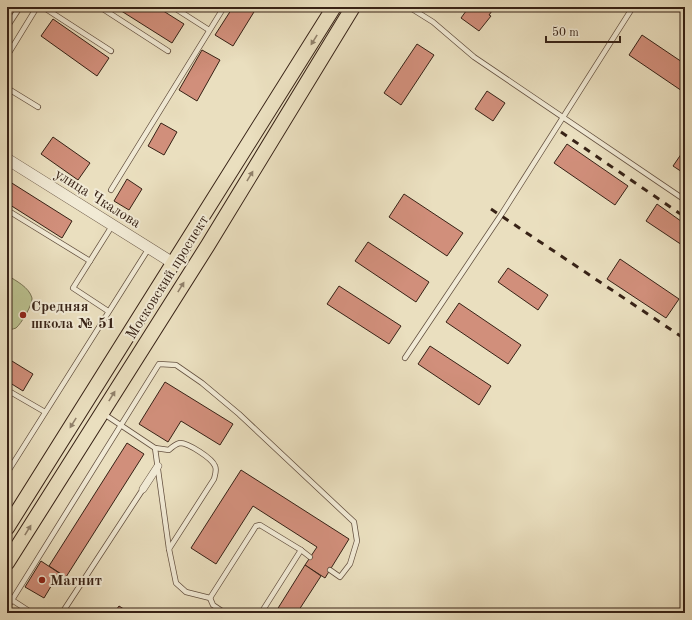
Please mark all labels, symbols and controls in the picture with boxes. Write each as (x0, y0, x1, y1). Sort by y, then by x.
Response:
scale bar (546, 18, 620, 44)
text: 50 m (552, 26, 579, 39)
one-way arrow (310, 34, 317, 46)
street label: улица Чкалова (52, 167, 143, 232)
one-way arrow (246, 170, 253, 182)
street label: Московский проспект (124, 213, 212, 342)
one-way arrow (178, 281, 185, 293)
place label: Средняя школа № 51 (31, 300, 115, 332)
marker: Средняя школа № 51 (18, 310, 28, 320)
one-way arrow (108, 391, 116, 402)
one-way arrow (70, 417, 77, 429)
one-way arrow (24, 524, 31, 536)
place label: Магнит (50, 574, 102, 589)
marker: Магнит (37, 575, 47, 585)

